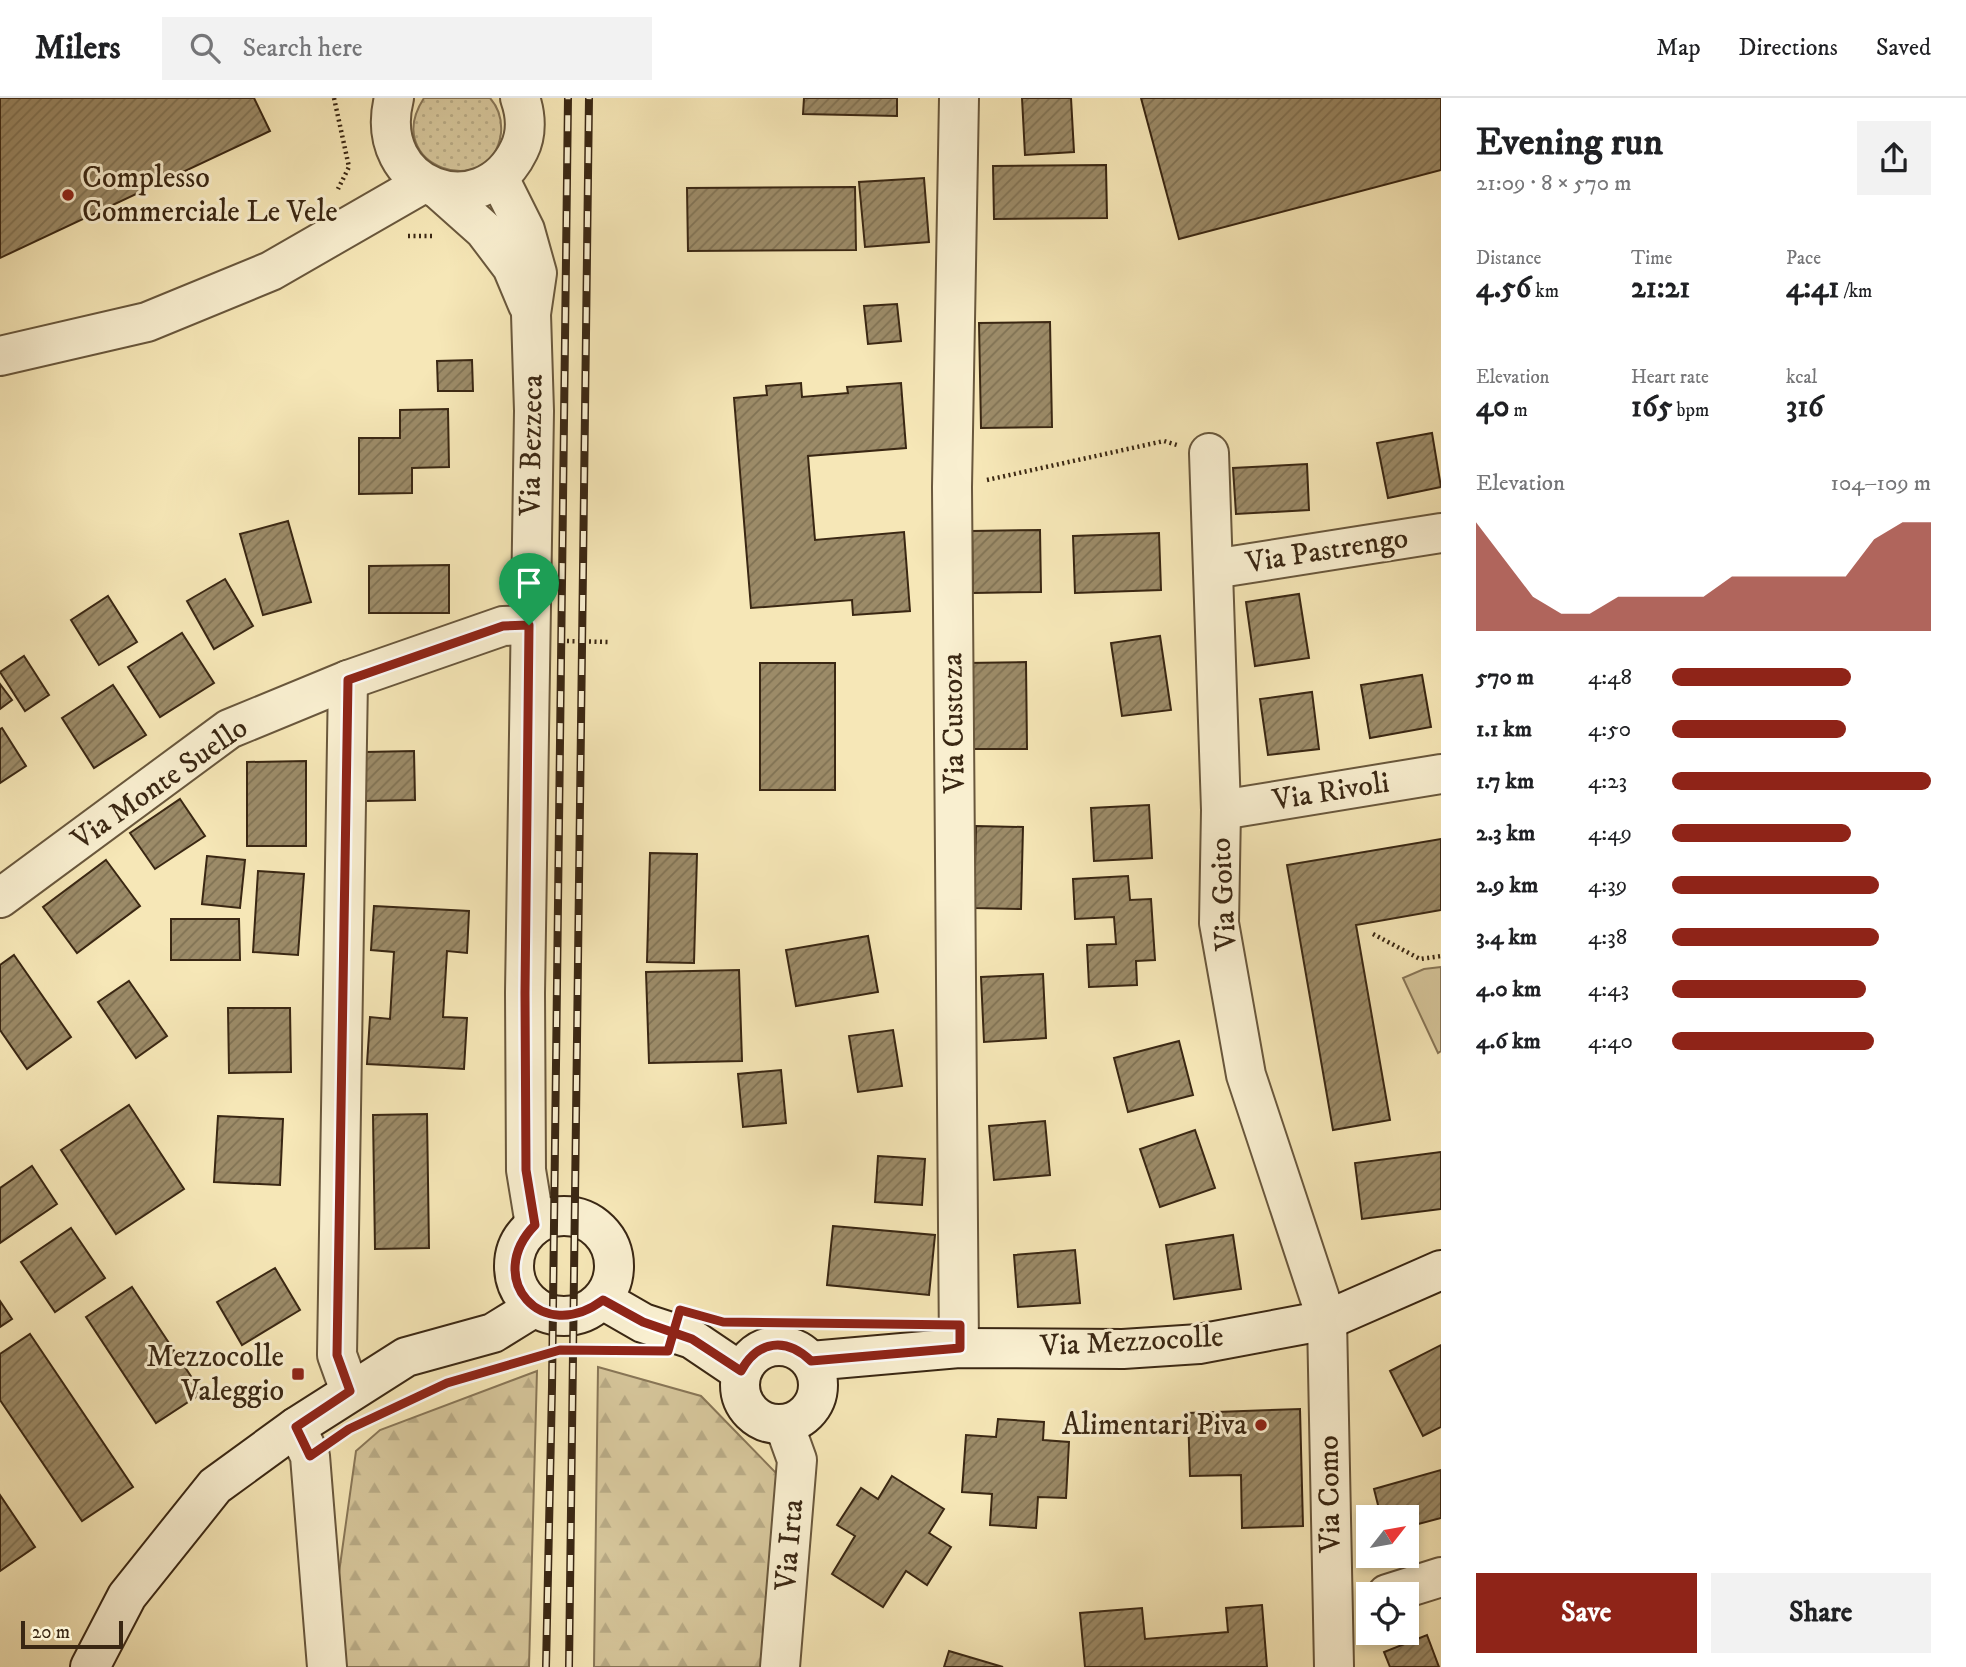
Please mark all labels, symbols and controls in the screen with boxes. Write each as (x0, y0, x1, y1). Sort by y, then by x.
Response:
search box (162, 17, 652, 80)
text: Milers (35, 28, 120, 69)
icon: search (186, 29, 224, 67)
text: Search here (242, 32, 363, 65)
text: Map (1656, 33, 1701, 63)
text: Directions (1739, 33, 1838, 63)
text: Saved (1876, 33, 1931, 63)
text: Evening run (1476, 119, 1663, 167)
button: share (1857, 121, 1931, 195)
place label: Complesso Commerciale Le Vele (82, 160, 338, 231)
text: 21:09 · 8 × 570 m (1476, 169, 1631, 198)
marker: Complesso Commerciale Le Vele (60, 187, 76, 203)
text: Distance (1476, 247, 1541, 270)
text: Time (1631, 247, 1672, 270)
text: Pace (1786, 247, 1821, 270)
text: 4.56 (1476, 270, 1531, 307)
text: 21:21 (1631, 270, 1690, 307)
text: 4:41 (1786, 270, 1839, 307)
text: km (1531, 280, 1559, 303)
text: /km (1839, 280, 1872, 303)
text: Elevation (1476, 366, 1550, 389)
text: Heart rate (1631, 366, 1709, 389)
text: kcal (1786, 366, 1817, 389)
street label: Via Bezzeca (512, 374, 552, 517)
text: 40 (1476, 389, 1509, 426)
text: 165 (1631, 389, 1672, 426)
text: 316 (1786, 389, 1824, 426)
text: m (1509, 399, 1528, 422)
text: bpm (1672, 399, 1709, 422)
text: Elevation (1476, 469, 1565, 498)
text: 104–109 m (1831, 469, 1931, 498)
street label: Via Pastrengo (1242, 520, 1411, 582)
pin (499, 553, 559, 625)
icon: arrive (510, 564, 548, 602)
street label: Via Custoza (934, 652, 974, 794)
text: 570 m (1476, 663, 1534, 692)
text: 4:48 (1588, 663, 1632, 692)
street label: Via Monte Suello (64, 710, 255, 859)
text: 1.1 km (1476, 715, 1532, 744)
text: 4:50 (1588, 715, 1631, 744)
street label: Via Rivoli (1269, 765, 1392, 820)
text: 1.7 km (1476, 767, 1534, 796)
text: 4:23 (1588, 767, 1627, 796)
text: 2.3 km (1476, 819, 1535, 848)
text: 4:49 (1588, 819, 1632, 848)
street label: Via Goito (1203, 837, 1245, 952)
text: 2.9 km (1476, 871, 1538, 900)
text: 4:39 (1588, 871, 1627, 900)
text: 3.4 km (1476, 923, 1537, 952)
text: 4:38 (1588, 923, 1627, 952)
text: 4.0 km (1476, 975, 1541, 1004)
text: 4:43 (1588, 975, 1629, 1004)
text: 4.6 km (1476, 1027, 1541, 1056)
text: 4:40 (1588, 1027, 1633, 1056)
street label: Via Mezzocolle (1038, 1319, 1225, 1365)
place label: Mezzocolle Valeggio (146, 1339, 284, 1410)
marker: Mezzocolle Valeggio (290, 1366, 306, 1382)
place label: Alimentari Piva (1062, 1407, 1247, 1444)
marker: Alimentari Piva (1253, 1417, 1269, 1433)
street label: Via Como (1310, 1435, 1350, 1554)
street label: Via Irta (767, 1498, 812, 1593)
north arrow (1356, 1505, 1419, 1568)
map controls (1356, 1505, 1419, 1645)
button: Save (1476, 1573, 1697, 1653)
button: Share (1711, 1573, 1931, 1653)
button: locate (1356, 1582, 1419, 1645)
scale bar (21, 1618, 122, 1650)
text: 20 m (32, 1621, 70, 1644)

